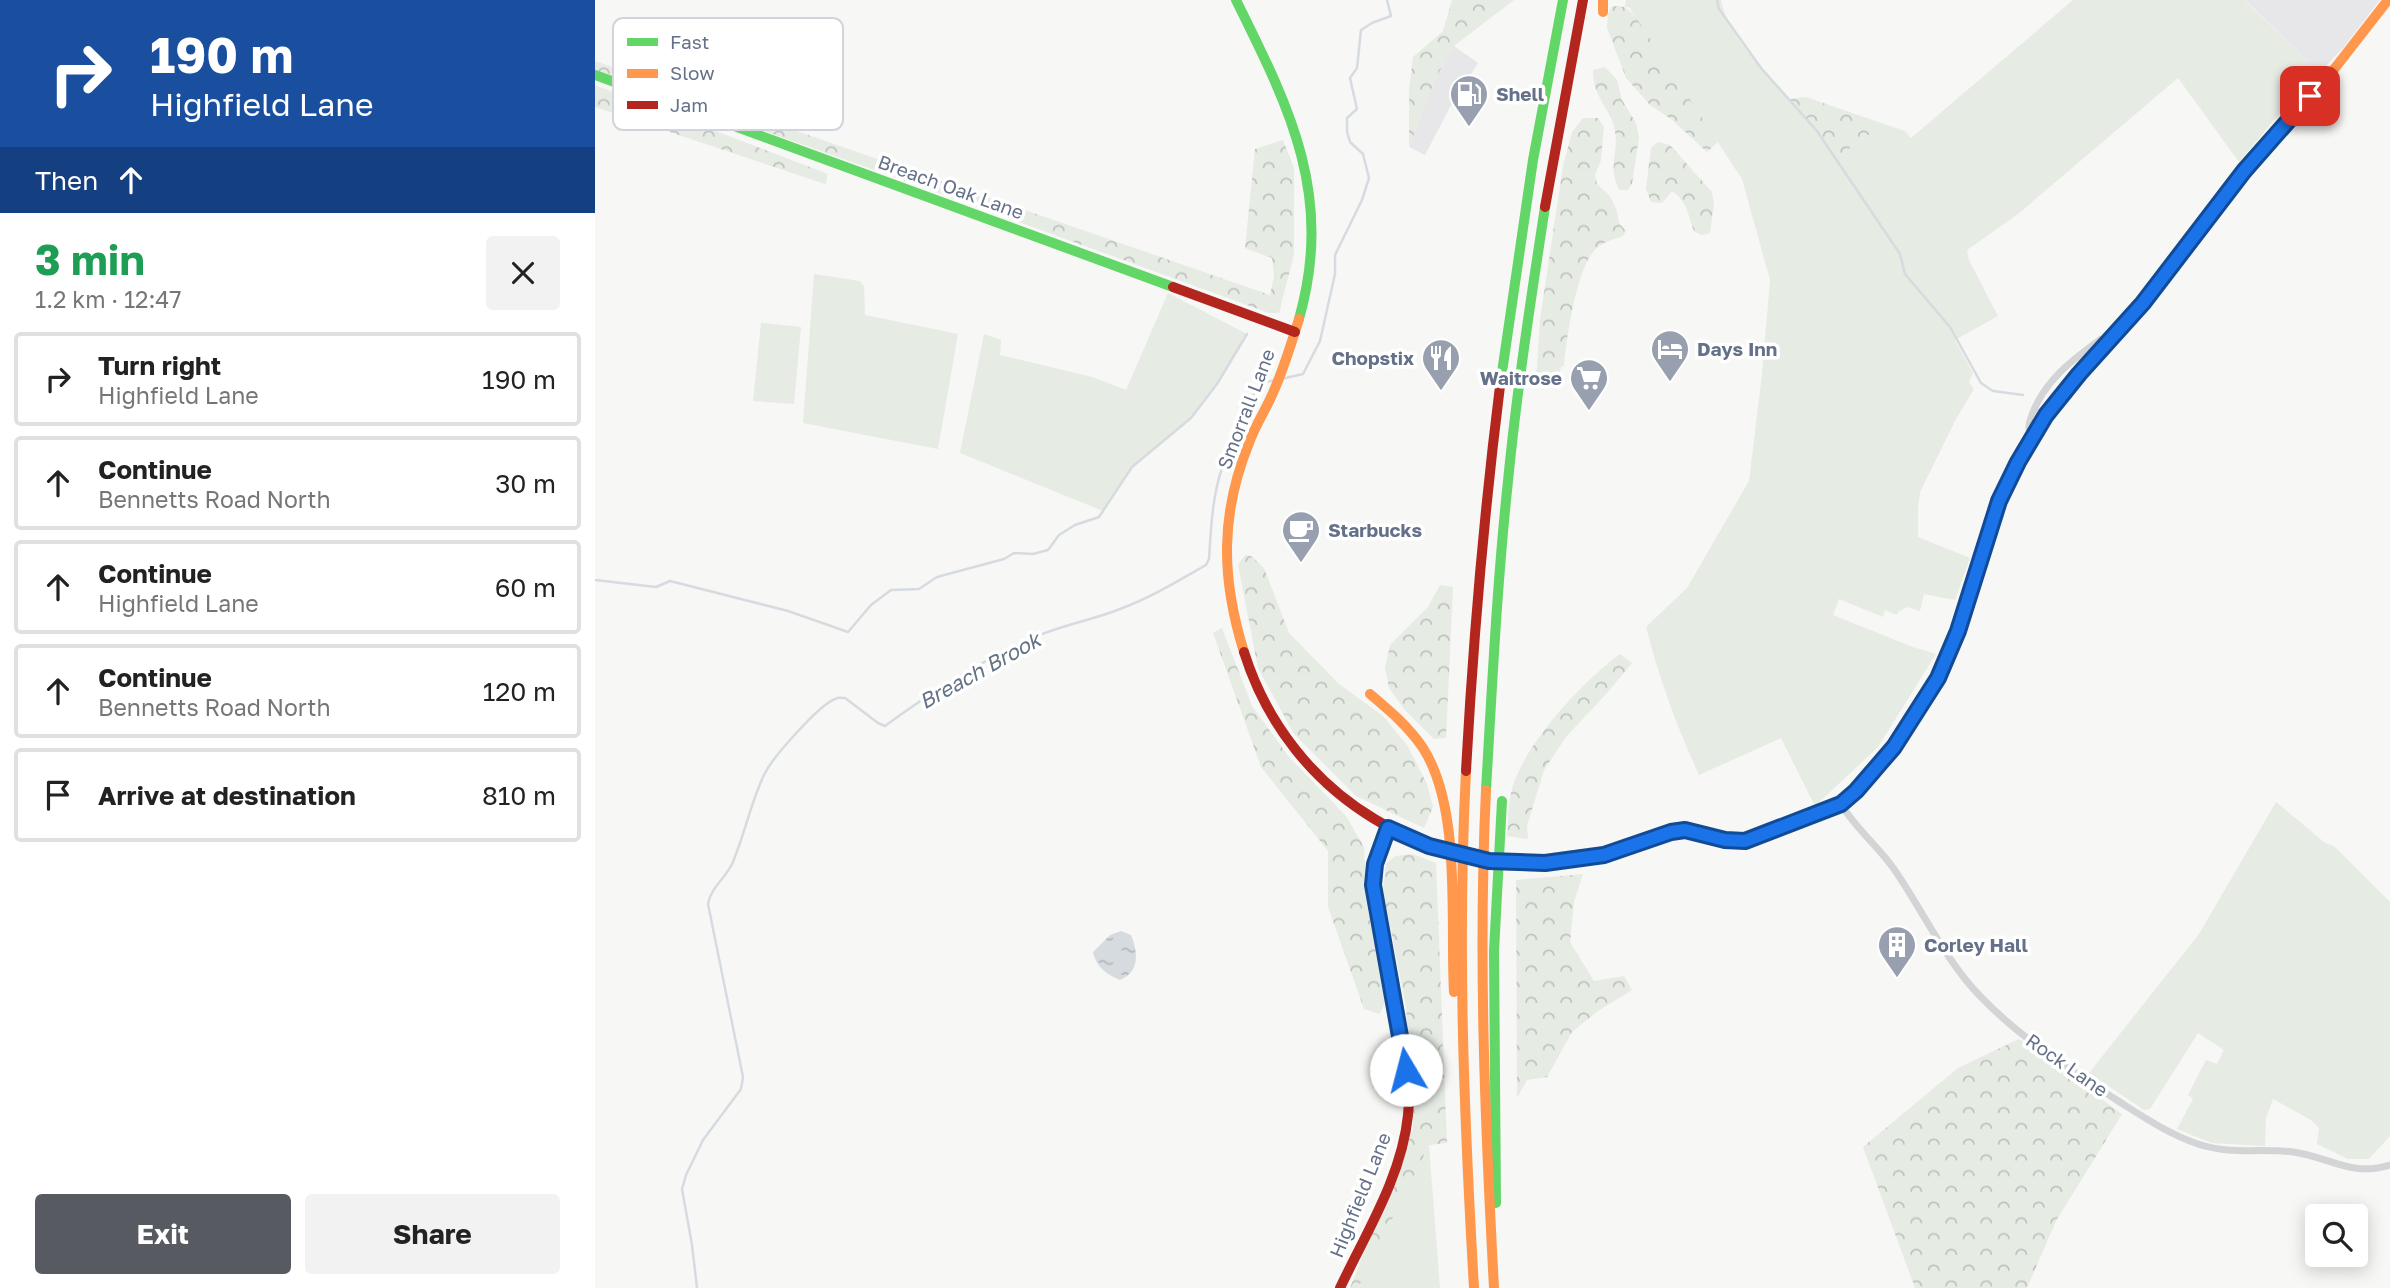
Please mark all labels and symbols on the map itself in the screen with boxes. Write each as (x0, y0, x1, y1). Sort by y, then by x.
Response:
legend (613, 18, 843, 130)
text: Fast (670, 30, 709, 53)
text: Slow (670, 61, 715, 84)
pin (2280, 66, 2340, 126)
fuel station icon: Shell (1448, 73, 1490, 128)
place label: Shell (1496, 82, 1544, 105)
text: Jam (670, 93, 708, 116)
street label: Breach Oak Lane (875, 150, 1027, 224)
hotel icon: Days Inn (1649, 328, 1691, 383)
restaurant icon: Chopstix (1420, 337, 1462, 392)
place label: Days Inn (1697, 337, 1777, 360)
street label: Smorrall Lane (1212, 345, 1279, 472)
place label: Chopstix (1332, 346, 1414, 369)
supermarket icon: Waitrose (1568, 357, 1610, 412)
place label: Waitrose (1480, 366, 1562, 389)
cafe icon: Starbucks (1280, 509, 1322, 564)
place label: Starbucks (1328, 518, 1422, 541)
water label: Breach Brook (914, 625, 1047, 714)
building icon: Corley Hall (1876, 924, 1918, 979)
place label: Corley Hall (1924, 933, 2028, 956)
street label: Rock Lane (2022, 1028, 2113, 1101)
position arrow (1369, 1033, 1443, 1107)
street label: Highfield Lane (1324, 1129, 1395, 1261)

